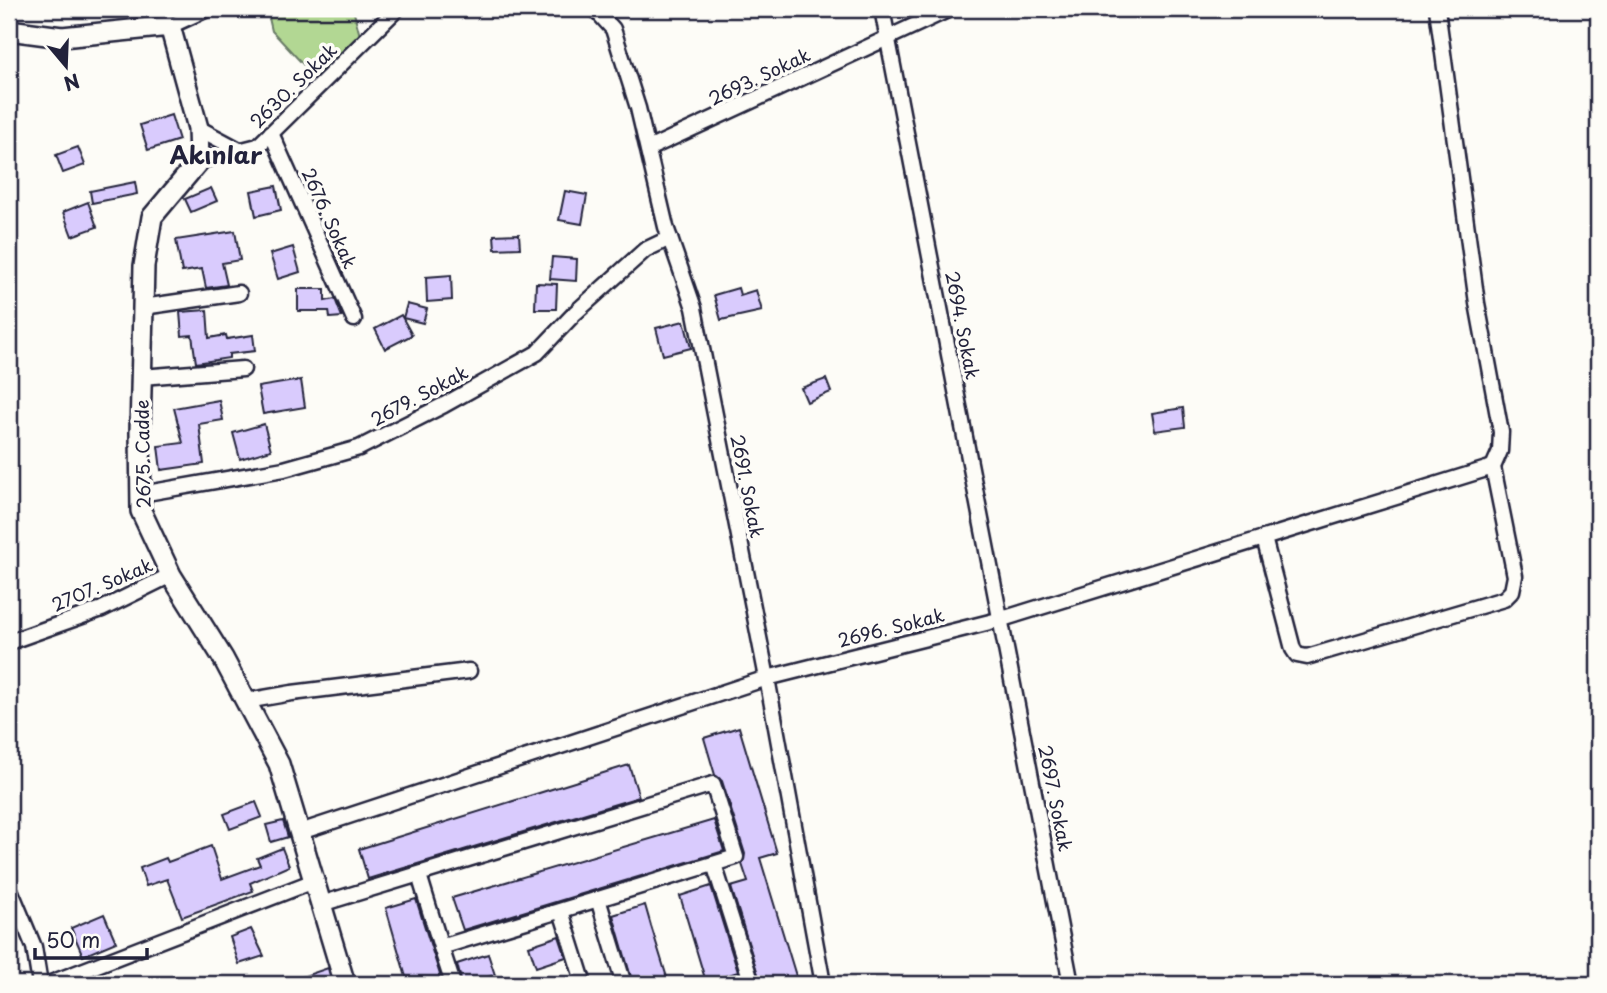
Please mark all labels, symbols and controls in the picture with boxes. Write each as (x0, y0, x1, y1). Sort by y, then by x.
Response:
north arrow (32, 32, 102, 102)
street label: 2630. Sokak (243, 36, 343, 134)
street label: 2693. Sokak (704, 41, 814, 111)
text: N (60, 67, 84, 99)
district label: Akınlar (170, 136, 263, 172)
street label: 2676. Sokak (296, 163, 364, 273)
street label: 2694. Sokak (939, 268, 987, 382)
street label: 2679. Sokak (366, 358, 472, 432)
street label: 2675. Cadde (128, 399, 156, 509)
street label: 2691. Sokak (725, 432, 771, 540)
street label: 2707. Sokak (47, 551, 157, 617)
street label: 2696. Sokak (835, 601, 947, 653)
street label: 2697. Sokak (1032, 742, 1080, 854)
scale bar (35, 916, 147, 960)
text: 50 m (46, 923, 100, 955)

